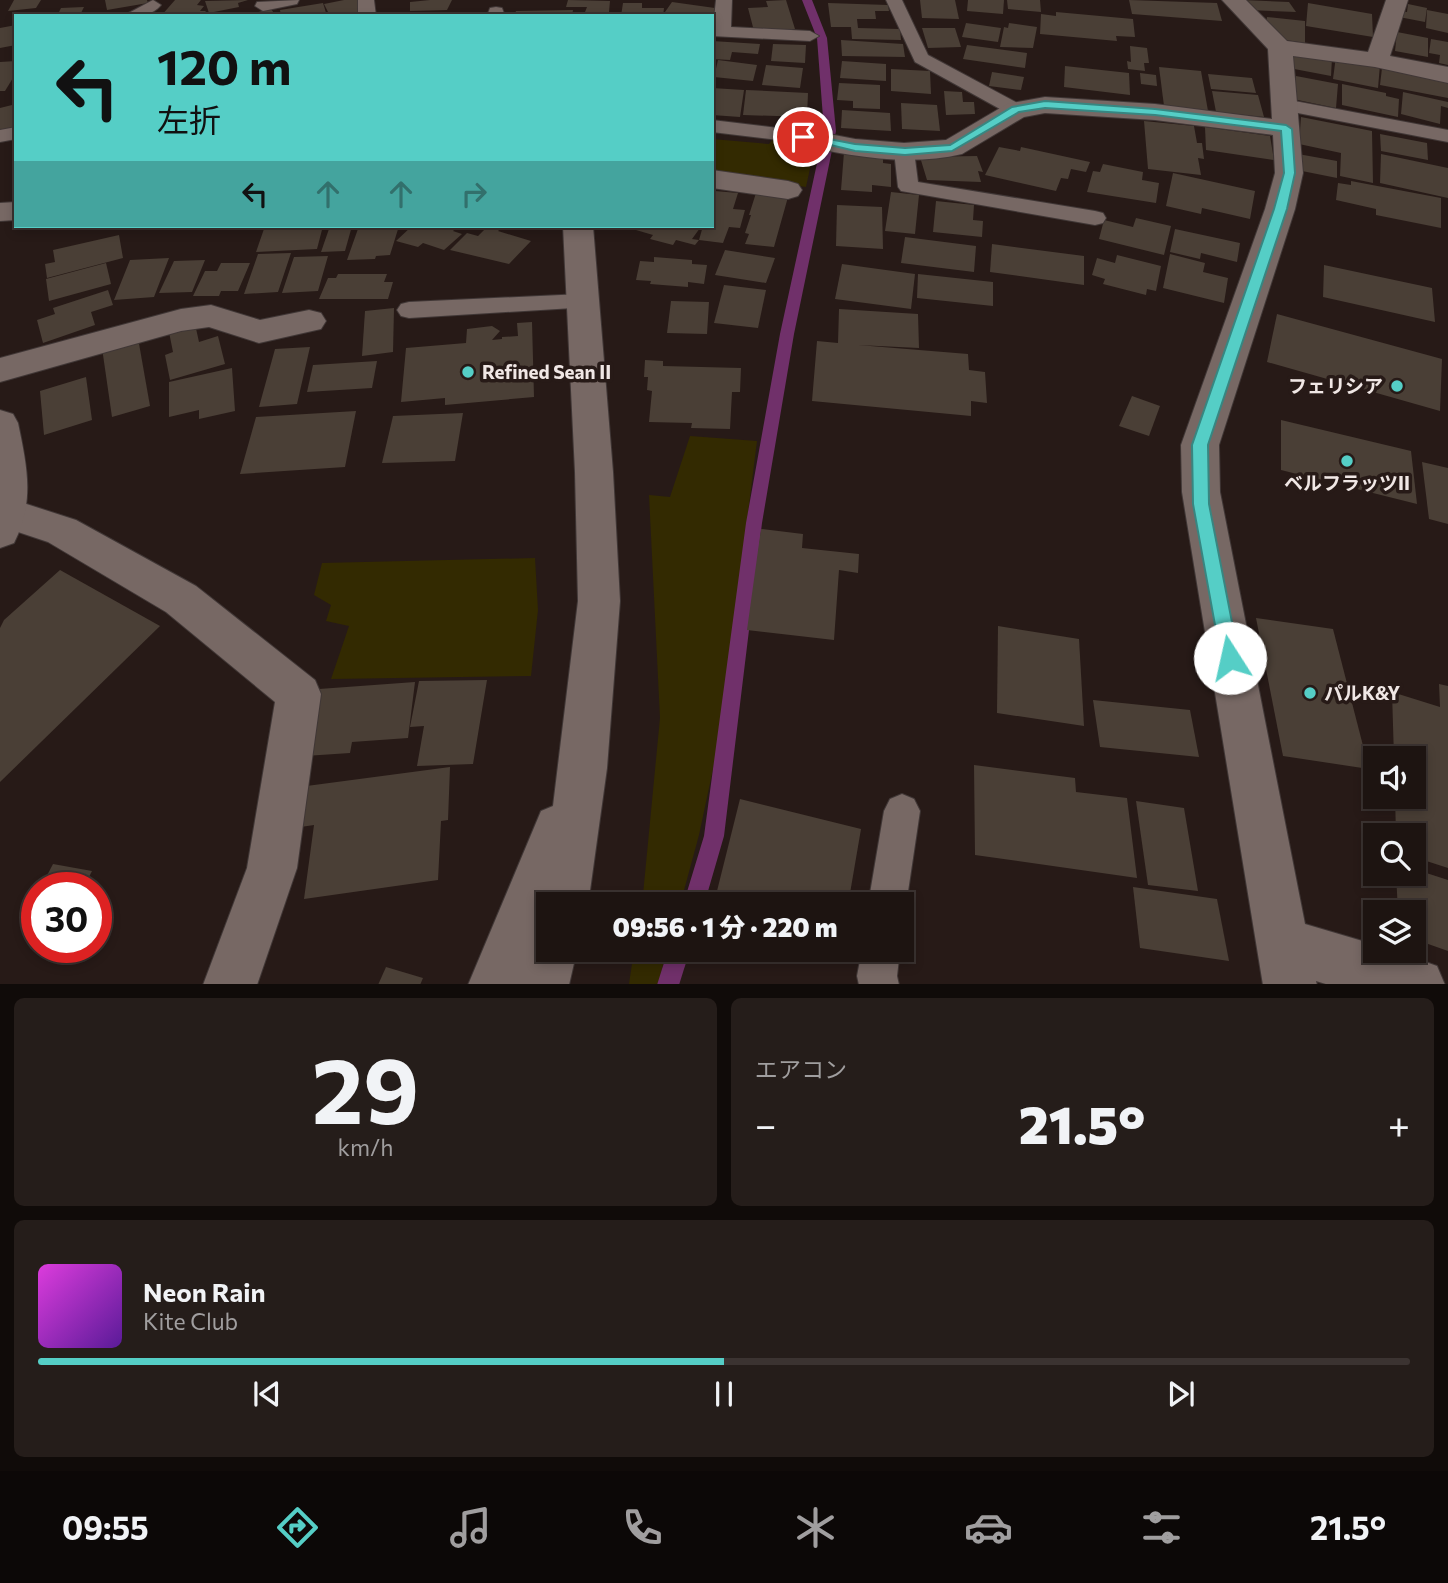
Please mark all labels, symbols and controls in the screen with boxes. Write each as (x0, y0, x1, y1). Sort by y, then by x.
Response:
text: 120 m (157, 35, 291, 95)
icon: left (42, 42, 133, 133)
text: 左折 (157, 99, 221, 139)
pin (773, 107, 833, 167)
icon: arrive (784, 118, 822, 156)
icon: left (236, 175, 274, 213)
icon: ahead (309, 175, 347, 213)
icon: ahead (382, 175, 420, 213)
icon: right (455, 175, 493, 213)
place label: Refined Sean II (482, 360, 611, 383)
marker: Refined Sean II (460, 364, 476, 380)
place label: フェリシア (1288, 374, 1383, 397)
marker: フェリシア (1389, 378, 1405, 394)
marker: ベルフラッツII (1339, 453, 1355, 469)
place label: ベルフラッツII (1284, 471, 1410, 494)
position arrow (1193, 621, 1267, 695)
place label: パルK&Y (1324, 681, 1400, 704)
marker: パルK&Y (1302, 685, 1318, 701)
map controls (1363, 746, 1426, 963)
button: sound (1363, 746, 1426, 809)
button: search (1363, 823, 1426, 886)
speed limit sign: 30 (21, 872, 112, 963)
button: layers (1363, 900, 1426, 963)
text: 09:56 · 1 分 · 220 m (613, 911, 837, 942)
text: 29 (312, 1031, 419, 1143)
text: エアコン (755, 1055, 847, 1083)
text: 21.5° (1019, 1091, 1145, 1155)
text: − (755, 1100, 777, 1147)
text: + (1388, 1100, 1410, 1147)
text: km/h (338, 1133, 393, 1161)
text: Neon Rain (143, 1276, 266, 1307)
text: Kite Club (143, 1307, 238, 1335)
icon: previous (248, 1375, 286, 1413)
icon: pause (705, 1375, 743, 1413)
icon: next (1162, 1375, 1200, 1413)
icon: directions (273, 1503, 322, 1552)
icon: music (446, 1503, 495, 1552)
icon: phone (618, 1503, 667, 1552)
icon: climate (791, 1503, 840, 1552)
icon: car (964, 1503, 1013, 1552)
icon: filters (1137, 1503, 1186, 1552)
text: 09:55 (62, 1507, 149, 1547)
text: 21.5° (1310, 1507, 1386, 1547)

